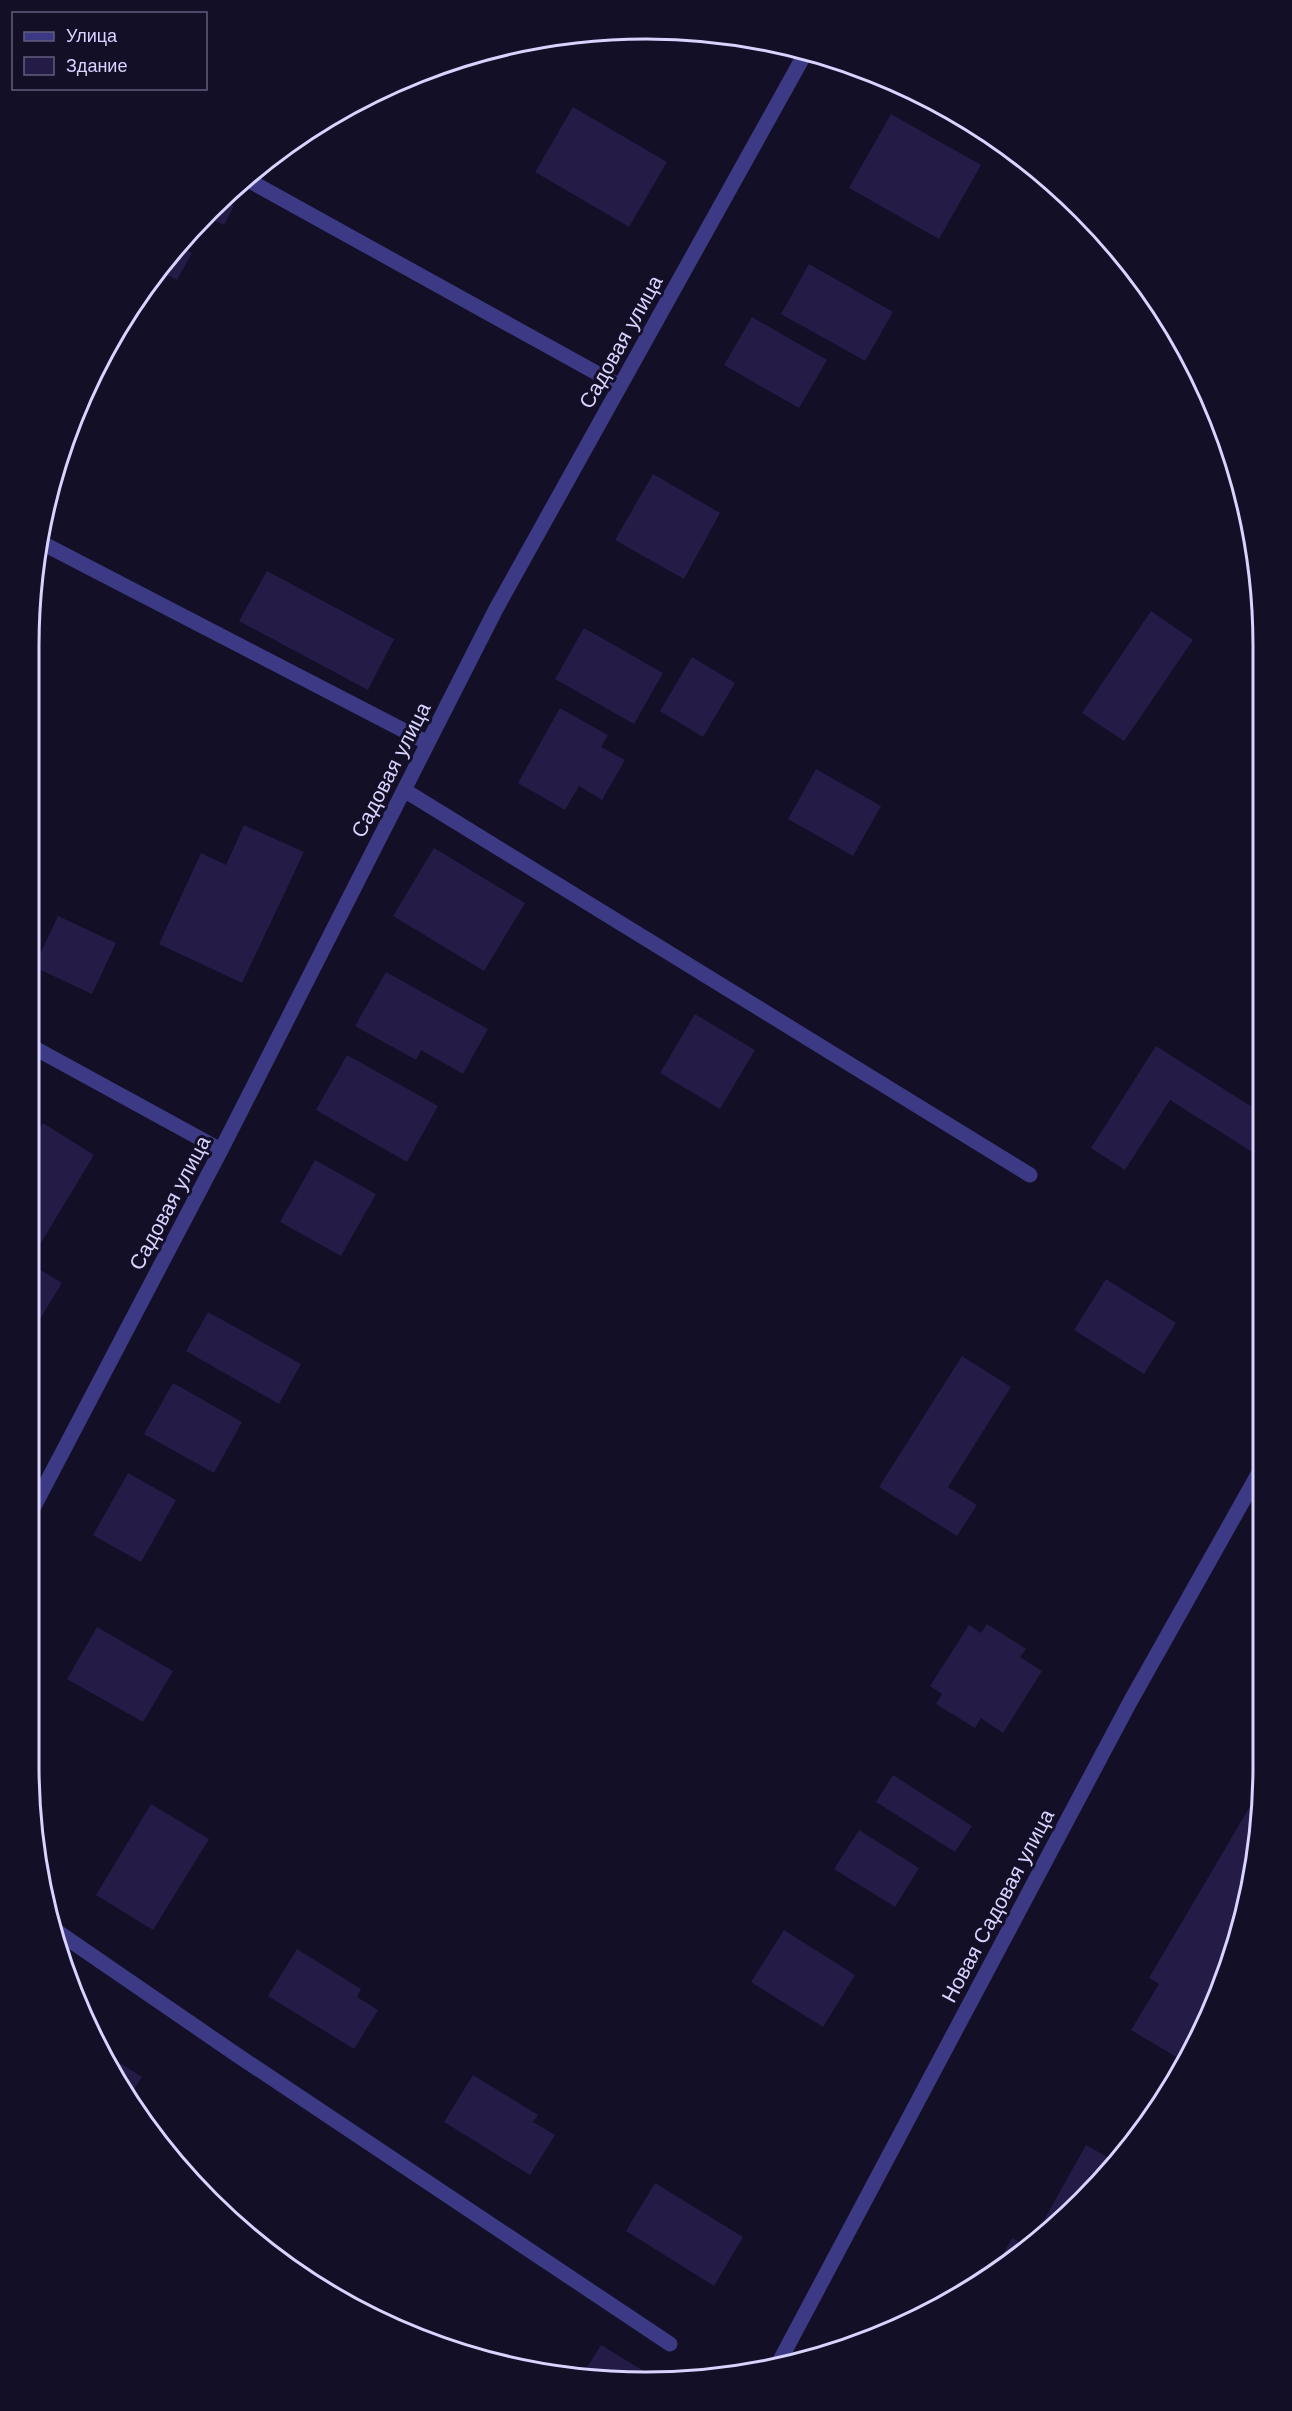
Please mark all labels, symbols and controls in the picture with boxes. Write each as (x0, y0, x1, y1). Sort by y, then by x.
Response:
legend (12, 12, 207, 90)
text: Улица (66, 26, 118, 46)
text: Здание (66, 56, 127, 76)
street label: Садовая улица (574, 271, 667, 412)
street label: Садовая улица (347, 698, 435, 841)
street label: Садовая улица (125, 1132, 215, 1274)
street label: Новая Садовая улица (937, 1805, 1058, 2006)

